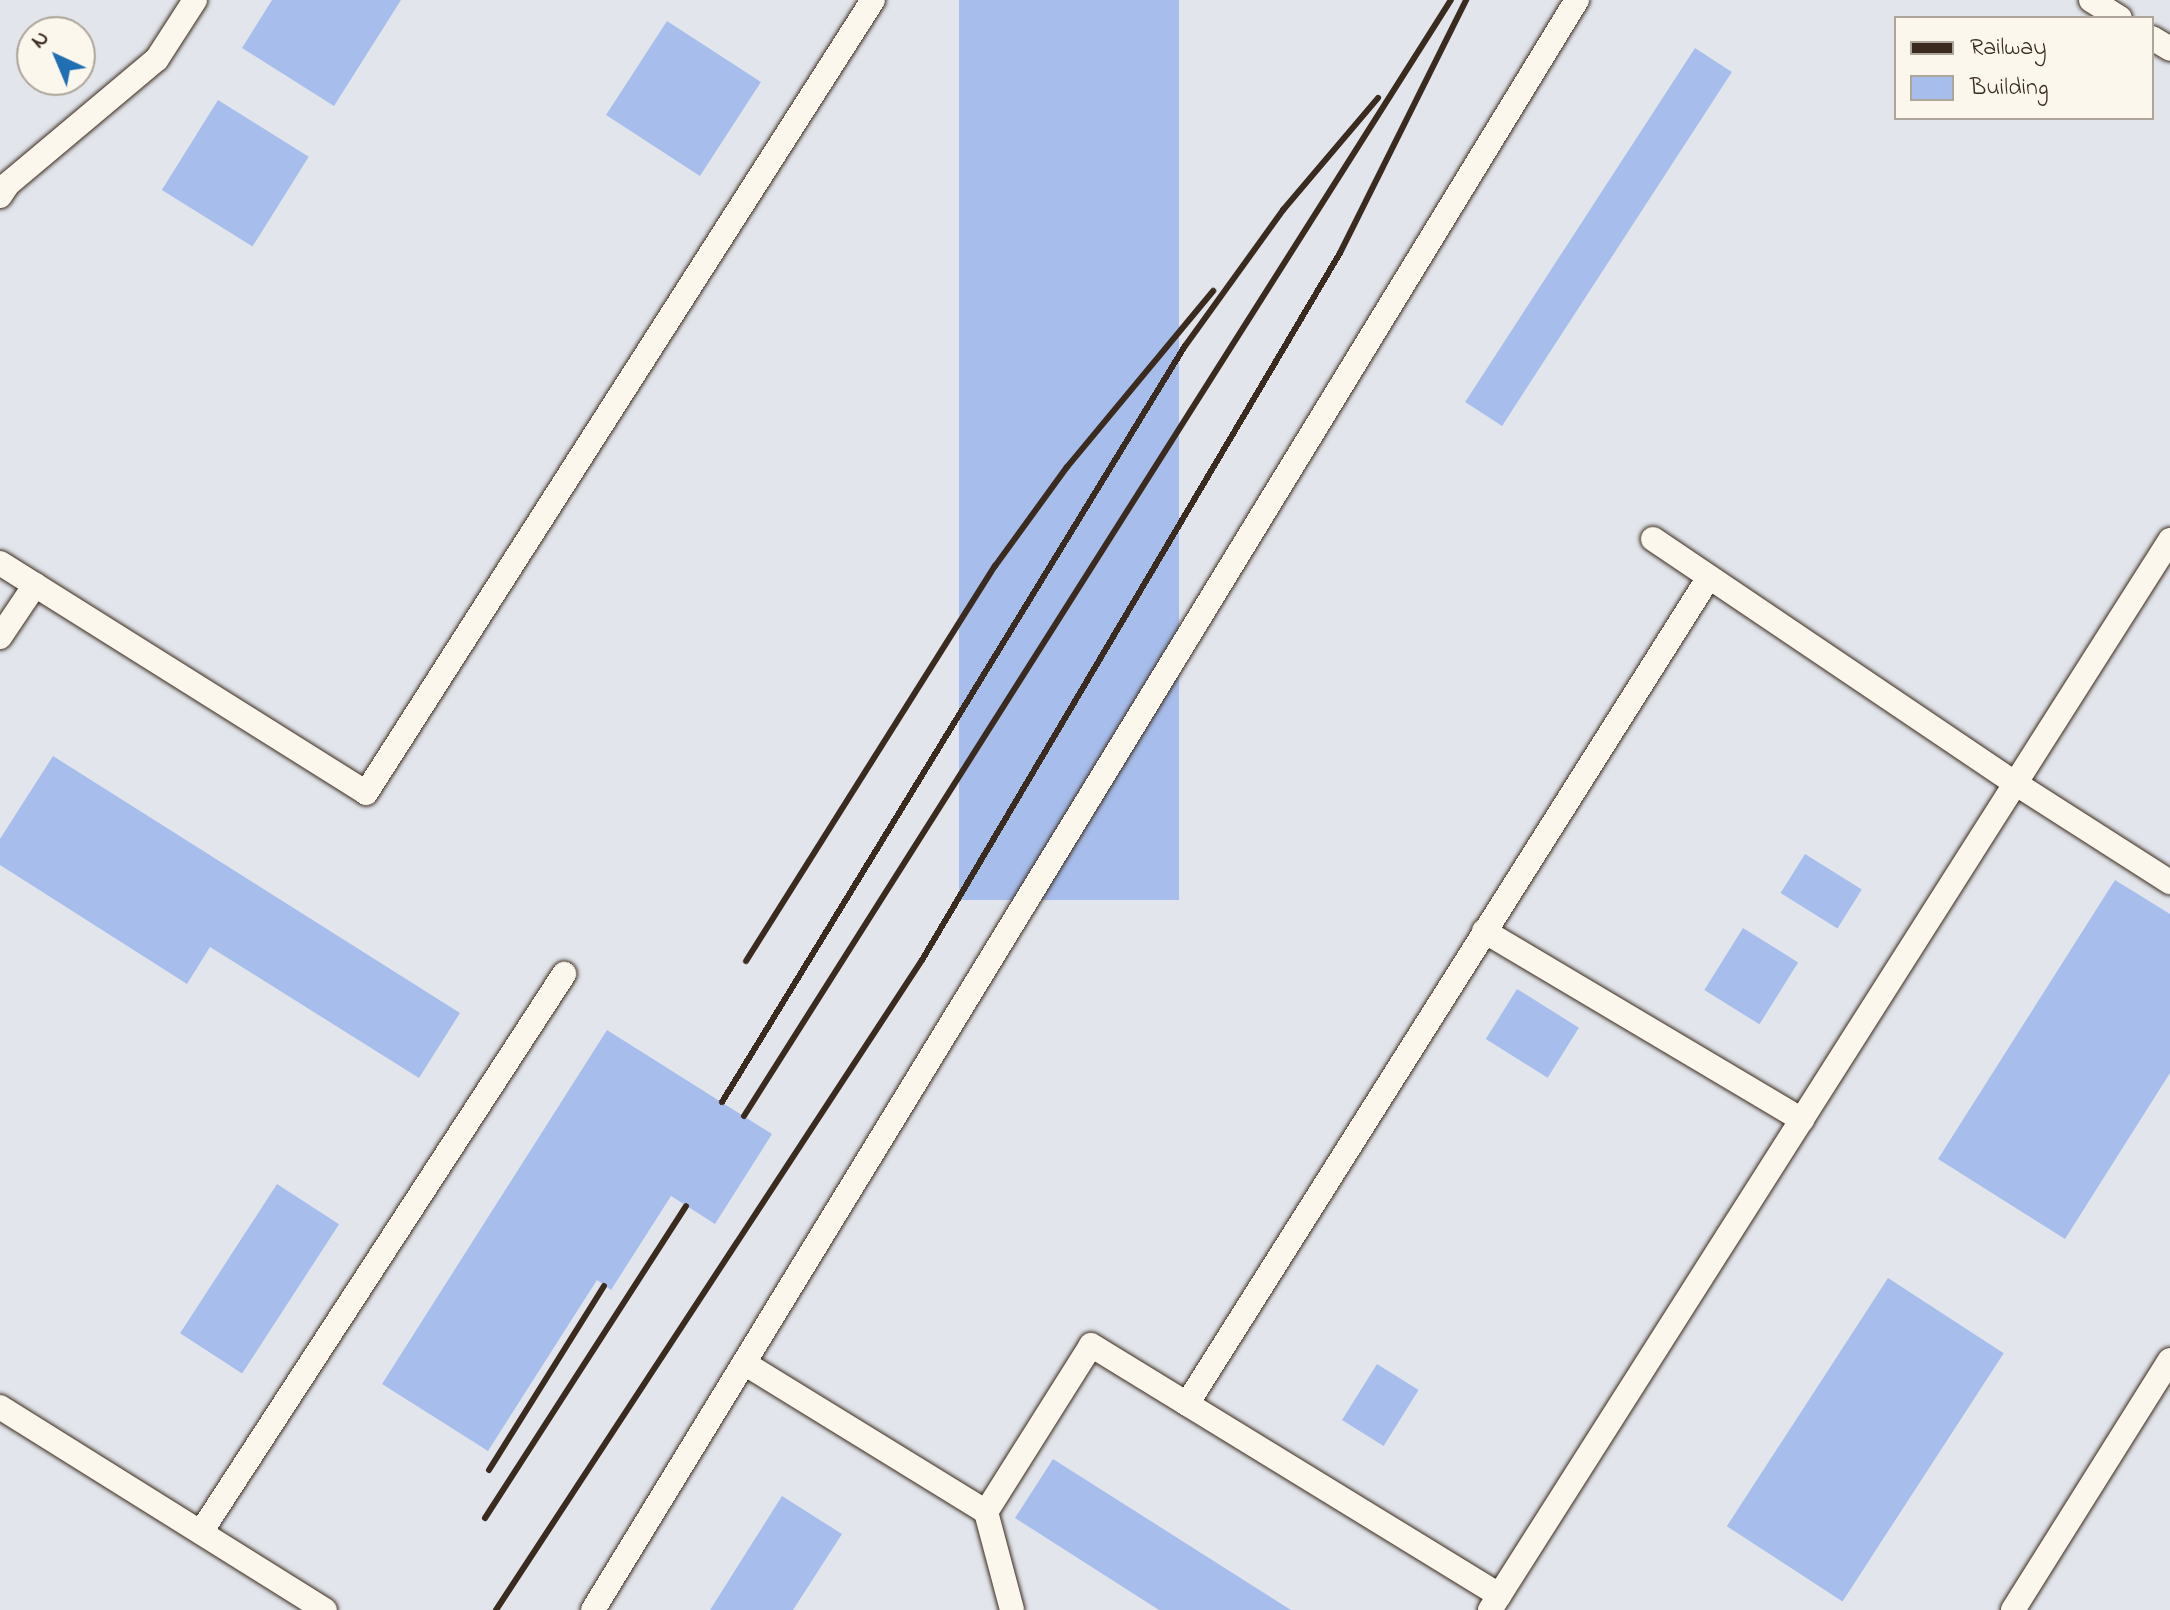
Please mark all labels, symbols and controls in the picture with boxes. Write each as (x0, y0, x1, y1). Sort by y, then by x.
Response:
north arrow (16, 16, 96, 96)
legend (1894, 16, 2154, 120)
text: N (24, 24, 57, 57)
text: Railway (1970, 31, 2047, 66)
text: Building (1970, 71, 2049, 106)

